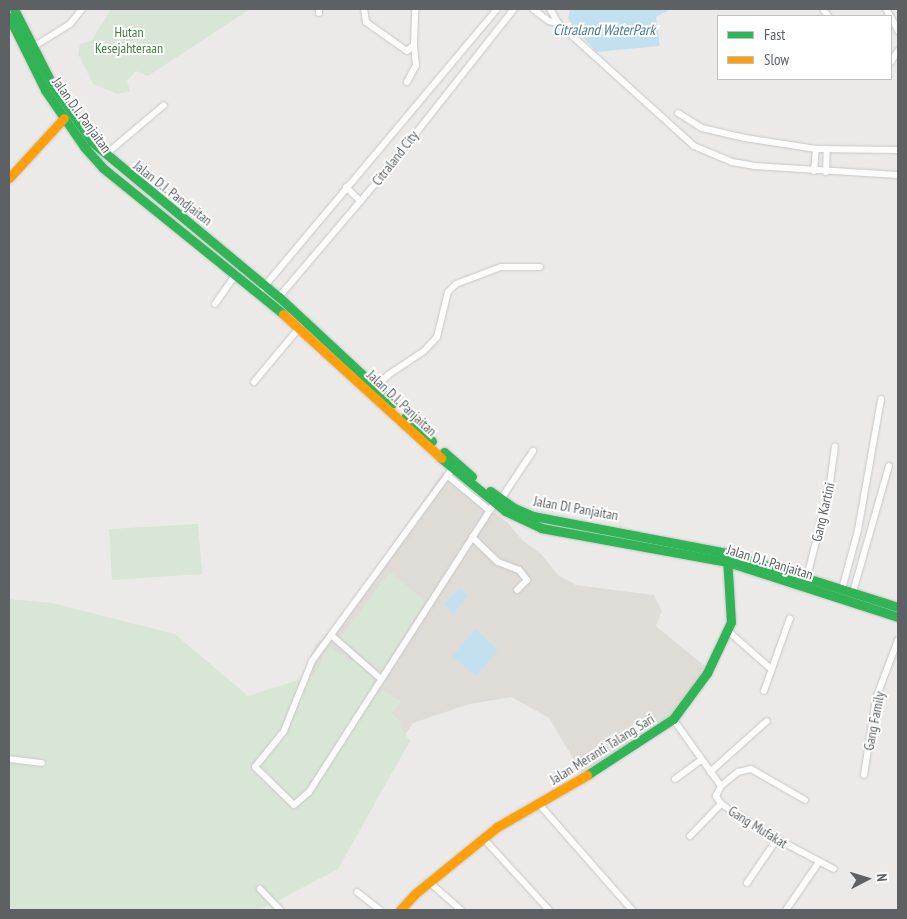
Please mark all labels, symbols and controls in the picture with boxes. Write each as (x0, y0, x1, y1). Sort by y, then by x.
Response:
legend (717, 15, 892, 80)
water label: Citraland WaterPark (553, 21, 655, 39)
park label: Hutan Kesejahteraan (95, 24, 163, 56)
text: Fast (764, 25, 785, 44)
text: Slow (764, 50, 789, 69)
street label: Jalan D.I. Panjaitan (49, 74, 115, 156)
street label: Citraland City (368, 127, 422, 189)
street label: Jalan D.I. Pandjaitan (130, 157, 216, 229)
street label: Jalan D.I. Panjaitan (363, 366, 441, 440)
street label: Gang Kartini (808, 481, 838, 543)
street label: Jalan DI Panjaitan (532, 492, 620, 524)
street label: Jalan D.I. Panjaitan (724, 541, 816, 583)
street label: Gang Family (860, 690, 888, 752)
street label: Jalan Meranti Talang Sari (547, 710, 657, 788)
street label: Gang Mufakat (725, 802, 791, 852)
north arrow (842, 854, 892, 904)
text: N (873, 873, 891, 882)

